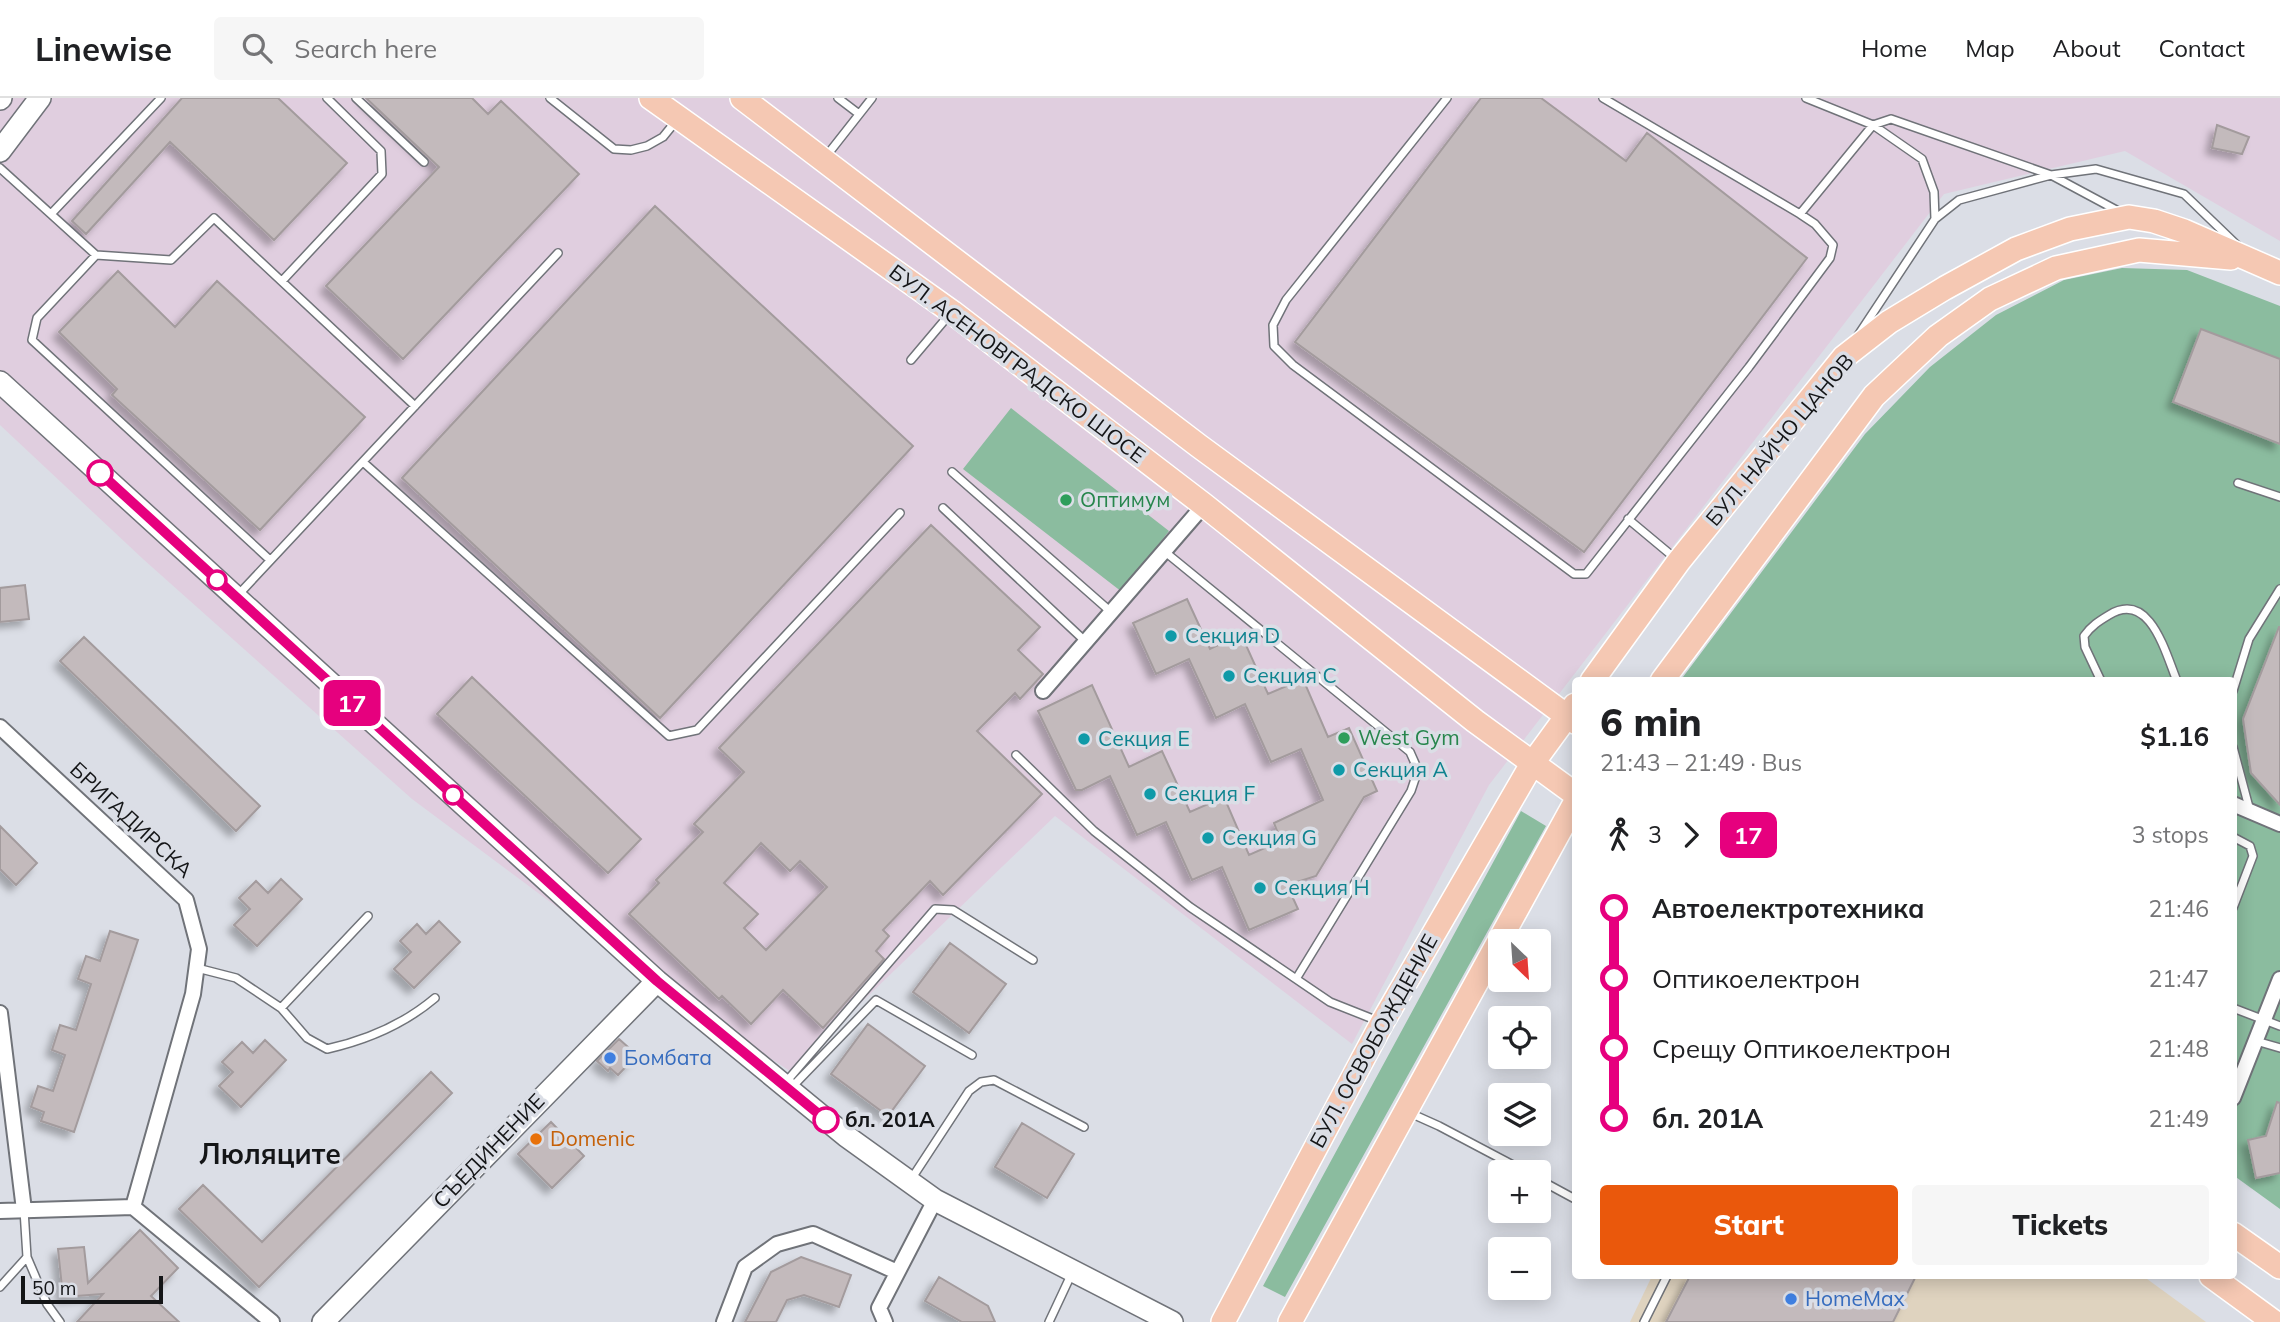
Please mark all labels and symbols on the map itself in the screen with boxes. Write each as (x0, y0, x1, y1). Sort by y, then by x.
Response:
street label: БУЛ. АСЕНОВГРАДСКО ШОСЕ (884, 258, 1151, 468)
street label: БУЛ. НАЙЧО ЦАНОВ (1700, 348, 1859, 531)
unlabelled marker (87, 460, 113, 486)
place label: Оптимум (1080, 486, 1170, 512)
marker: Оптимум (1058, 492, 1074, 508)
unlabelled marker (207, 570, 227, 590)
place label: Секция D (1185, 622, 1280, 648)
marker: Секция D (1163, 628, 1179, 644)
place label: Секция C (1243, 662, 1337, 688)
marker: Секция C (1221, 668, 1237, 684)
line badge: 17 (320, 680, 384, 726)
place label: West Gym (1358, 724, 1460, 750)
place label: Секция E (1098, 725, 1190, 751)
marker: West Gym (1336, 730, 1352, 746)
marker: Секция E (1076, 731, 1092, 747)
street label: БРИГАДИРСКА (65, 756, 199, 883)
place label: Секция A (1353, 756, 1448, 782)
marker: Секция A (1331, 762, 1347, 778)
place label: Секция F (1164, 780, 1255, 806)
unlabelled marker (443, 785, 463, 805)
marker: Секция F (1142, 786, 1158, 802)
place label: Секция G (1222, 824, 1317, 850)
marker: Секция G (1200, 830, 1216, 846)
place label: Секция H (1274, 874, 1370, 900)
marker: Секция H (1252, 880, 1268, 896)
street label: БУЛ. ОСВОБОЖДЕНИЕ (1304, 929, 1443, 1152)
north arrow (1488, 929, 1550, 992)
place label: Бомбата (624, 1044, 712, 1070)
marker: Бомбата (602, 1050, 618, 1066)
street label: СЪЕДИНЕНИЕ (427, 1088, 549, 1213)
place label: бл. 201А (845, 1106, 935, 1132)
marker: бл. 201А (813, 1107, 839, 1133)
place label: Domenic (550, 1125, 635, 1151)
marker: Domenic (528, 1131, 544, 1147)
district label: Люляците (199, 1136, 341, 1171)
scale bar (21, 1273, 163, 1305)
place label: HomeMax (1805, 1285, 1905, 1311)
marker: HomeMax (1783, 1291, 1799, 1307)

